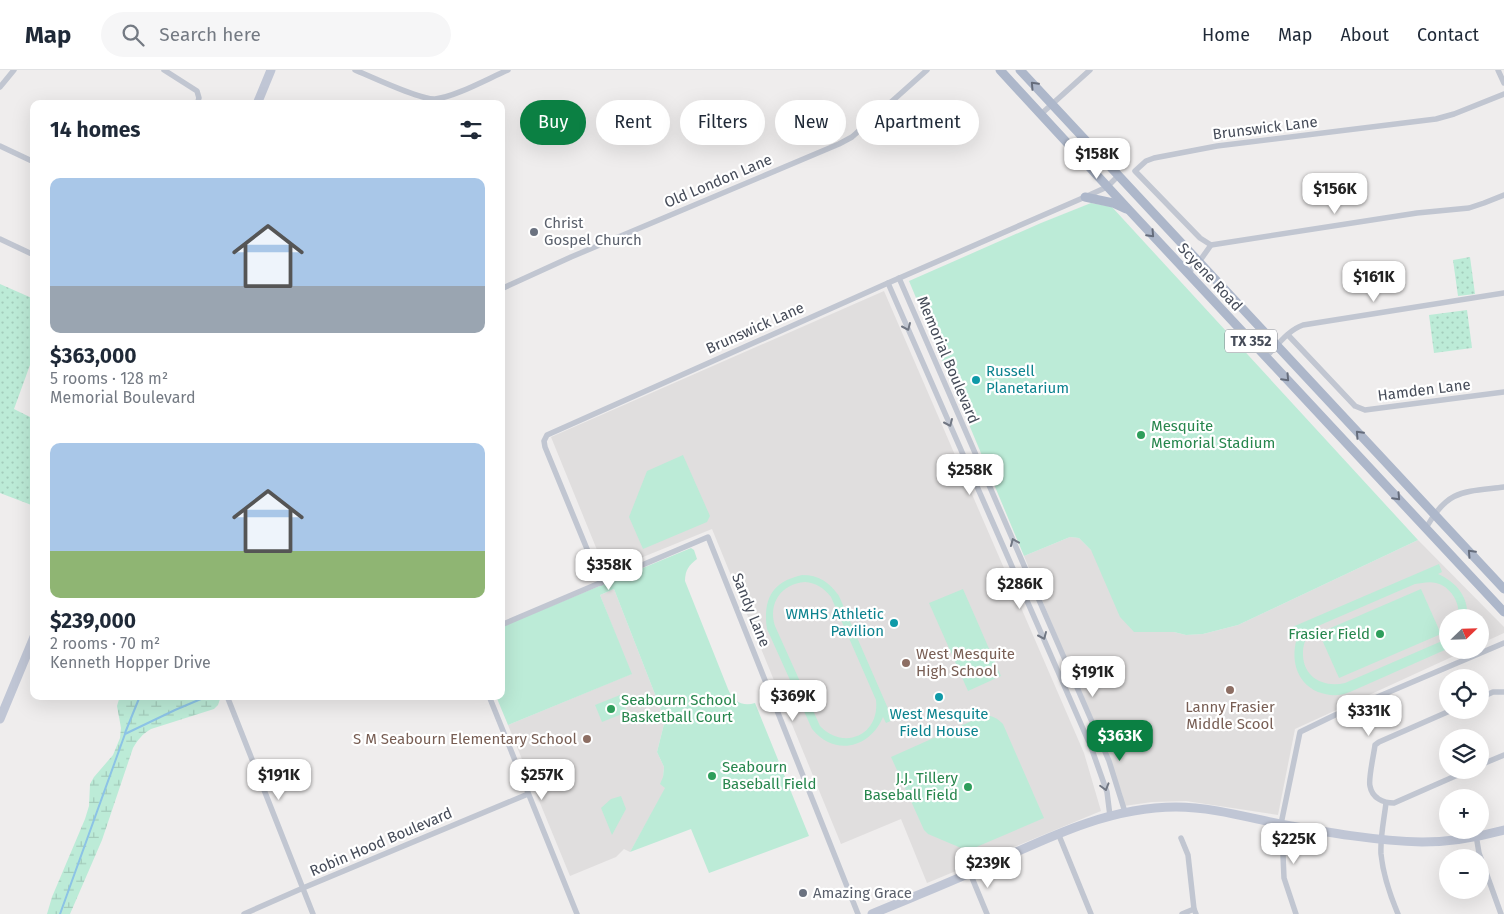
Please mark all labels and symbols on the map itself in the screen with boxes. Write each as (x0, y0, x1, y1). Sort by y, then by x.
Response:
one-way arrow (1031, 82, 1040, 91)
street label: Brunswick Lane (1211, 113, 1319, 143)
pin: $158K (1062, 138, 1132, 180)
street label: Old London Lane (661, 150, 775, 212)
pin: $156K (1300, 172, 1370, 215)
place label: Christ Gospel Church (544, 214, 642, 249)
marker: Christ Gospel Church (528, 226, 540, 238)
one-way arrow (1145, 229, 1154, 238)
street label: Scyene Road (1174, 239, 1246, 315)
pin: $161K (1339, 260, 1409, 303)
street label: Memorial Boulevard (913, 294, 983, 426)
street label: Brunswick Lane (703, 298, 807, 358)
one-way arrow (901, 322, 912, 331)
road number: TX 352 (1225, 330, 1277, 352)
place label: Russell Planetarium (986, 362, 1069, 397)
one-way arrow (1280, 373, 1289, 382)
marker: Russell Planetarium (970, 374, 982, 386)
street label: Hamden Lane (1376, 375, 1472, 405)
place label: Mesquite Memorial Stadium (1151, 417, 1275, 452)
one-way arrow (943, 418, 954, 427)
marker: Mesquite Memorial Stadium (1135, 429, 1147, 441)
one-way arrow (1356, 431, 1365, 440)
pin: $258K (935, 454, 1005, 496)
one-way arrow (1391, 492, 1400, 501)
one-way arrow (1009, 538, 1020, 547)
pin: $358K (574, 548, 644, 591)
one-way arrow (1468, 550, 1477, 559)
pin: $286K (985, 568, 1055, 610)
street label: Sandy Lane (728, 571, 774, 649)
place label: WMHS Athletic Pavilion (785, 605, 884, 640)
north arrow (1439, 609, 1489, 659)
marker: WMHS Athletic Pavilion (888, 617, 900, 629)
place label: Frasier Field (1288, 625, 1370, 643)
marker: Frasier Field (1374, 628, 1386, 640)
one-way arrow (1036, 631, 1047, 640)
place label: West Mesquite High School (916, 645, 1015, 680)
pin: $191K (1058, 656, 1128, 698)
marker: West Mesquite High School (900, 657, 912, 669)
pin: $369K (758, 680, 828, 722)
marker: Lanny Frasier Middle Scool (1224, 684, 1236, 696)
place label: Seabourn School Basketball Court (621, 691, 737, 726)
marker: West Mesquite Field House (933, 691, 945, 703)
pin: $331K (1334, 694, 1404, 737)
place label: Lanny Frasier Middle Scool (1185, 698, 1275, 733)
marker: Seabourn School Basketball Court (605, 703, 617, 715)
place label: West Mesquite Field House (890, 705, 988, 740)
pin: $363K (1085, 720, 1155, 762)
place label: S M Seabourn Elementary School (353, 730, 578, 748)
marker: S M Seabourn Elementary School (581, 733, 593, 745)
pin: $191K (244, 758, 314, 801)
pin: $257K (507, 758, 577, 801)
place label: Seabourn Baseball Field (722, 758, 816, 793)
place label: J.J. Tillery Baseball Field (864, 769, 959, 804)
marker: Seabourn Baseball Field (706, 770, 718, 782)
marker: J.J. Tillery Baseball Field (962, 781, 974, 793)
one-way arrow (1099, 782, 1109, 791)
street label: Robin Hood Boulevard (307, 804, 455, 880)
pin: $225K (1259, 822, 1329, 865)
pin: $239K (953, 846, 1023, 889)
place label: Amazing Grace (813, 884, 912, 902)
marker: Amazing Grace (797, 887, 809, 899)

